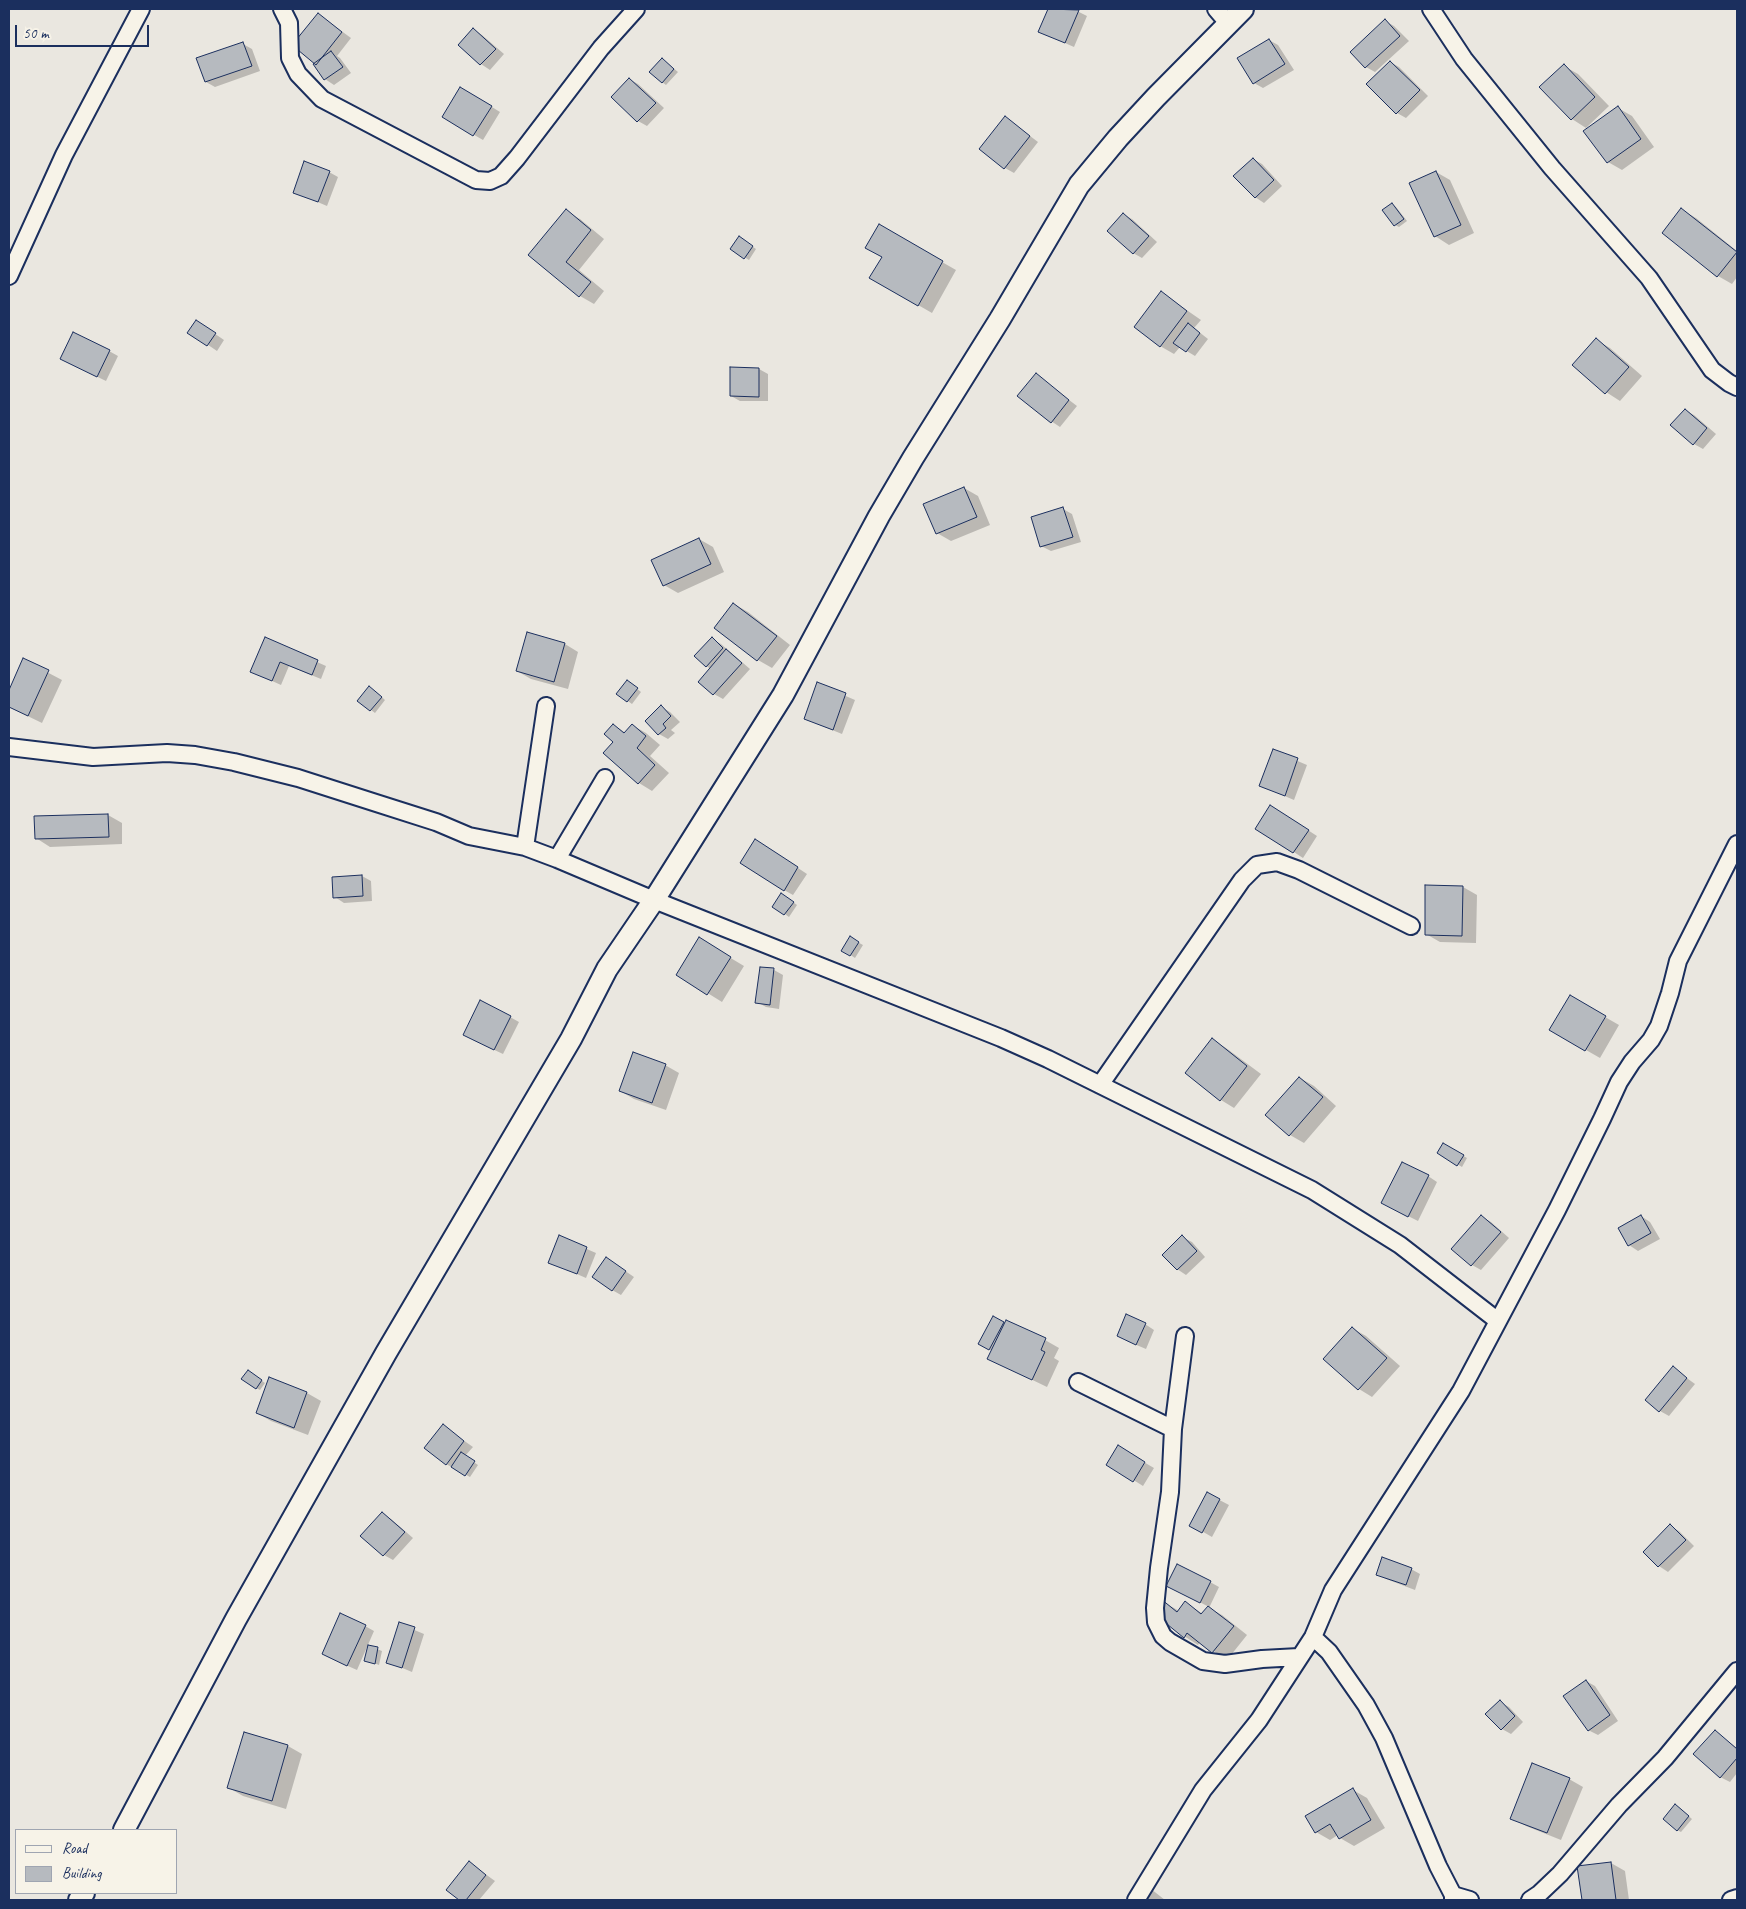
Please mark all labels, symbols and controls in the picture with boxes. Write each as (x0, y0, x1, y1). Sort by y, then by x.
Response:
scale bar (18, 15, 151, 47)
text: 50 m (23, 24, 49, 43)
legend (15, 1829, 178, 1894)
text: Road (62, 1839, 87, 1858)
text: Building (62, 1864, 101, 1883)

